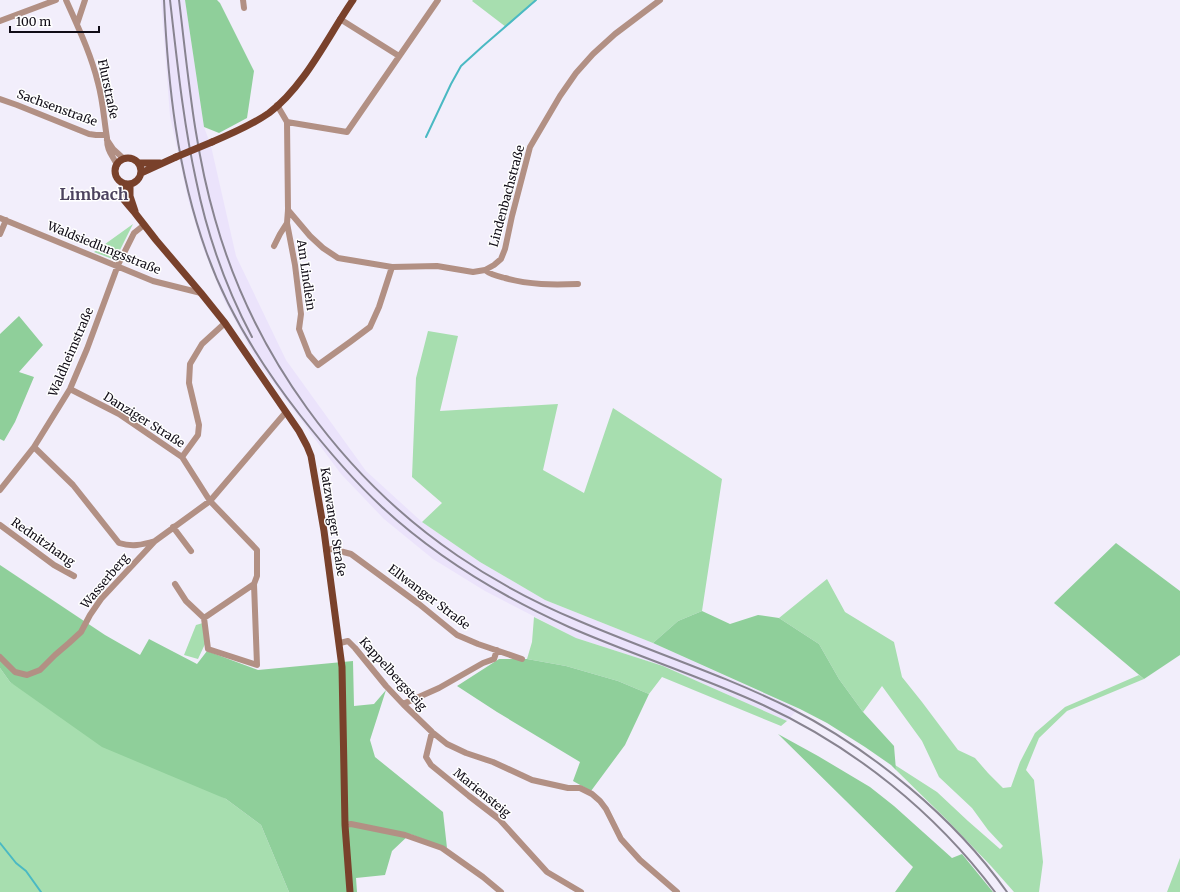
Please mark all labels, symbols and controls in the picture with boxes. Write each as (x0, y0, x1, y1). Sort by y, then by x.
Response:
scale bar (10, 8, 99, 34)
text: 100 m (16, 14, 51, 29)
street label: Flurstraße (95, 58, 122, 120)
street label: Sachsenstraße (15, 86, 99, 129)
street label: Lindenbachstraße (486, 143, 527, 248)
district label: Limbach (59, 184, 129, 204)
street label: Waldsiedlungsstraße (44, 218, 163, 277)
street label: Am Lindlein (294, 237, 319, 311)
street label: Waldheimstraße (45, 305, 96, 400)
street label: Danziger Straße (101, 389, 188, 451)
street label: Katzwanger Straße (317, 466, 350, 577)
street label: Rednitzhang (9, 514, 79, 569)
street label: Wasserberg (77, 549, 132, 612)
street label: Ellwanger Straße (385, 561, 473, 632)
street label: Kappelbergsteig (356, 634, 431, 714)
street label: Mariensteig (451, 765, 515, 821)

